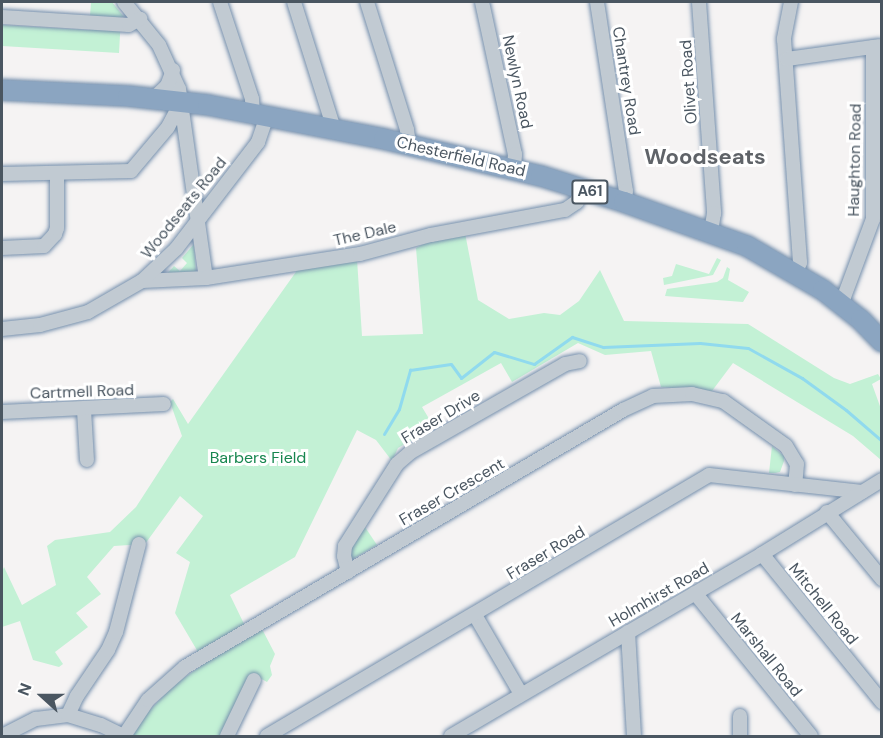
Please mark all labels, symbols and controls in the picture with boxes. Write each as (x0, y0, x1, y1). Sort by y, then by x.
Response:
street label: Chantrey Road (608, 25, 644, 137)
street label: Newlyn Road (498, 33, 536, 131)
street label: Olivet Road (676, 39, 702, 125)
street label: Haughton Road (844, 103, 866, 217)
street label: Chesterfield Road (395, 133, 527, 181)
district label: Woodseats (644, 144, 766, 170)
street label: Woodseats Road (137, 153, 231, 263)
road number: A61 (570, 180, 610, 204)
street label: The Dale (332, 217, 398, 251)
street label: Cartmell Road (30, 381, 134, 403)
street label: Fraser Drive (398, 386, 484, 448)
park label: Barbers Field (210, 448, 306, 468)
street label: Fraser Crescent (396, 454, 508, 530)
street label: Fraser Road (503, 522, 589, 584)
street label: Holmhirst Road (605, 559, 713, 631)
street label: Mitchell Road (784, 559, 862, 649)
street label: Marshall Road (726, 609, 806, 701)
north arrow (12, 666, 72, 726)
text: N (13, 680, 37, 699)

